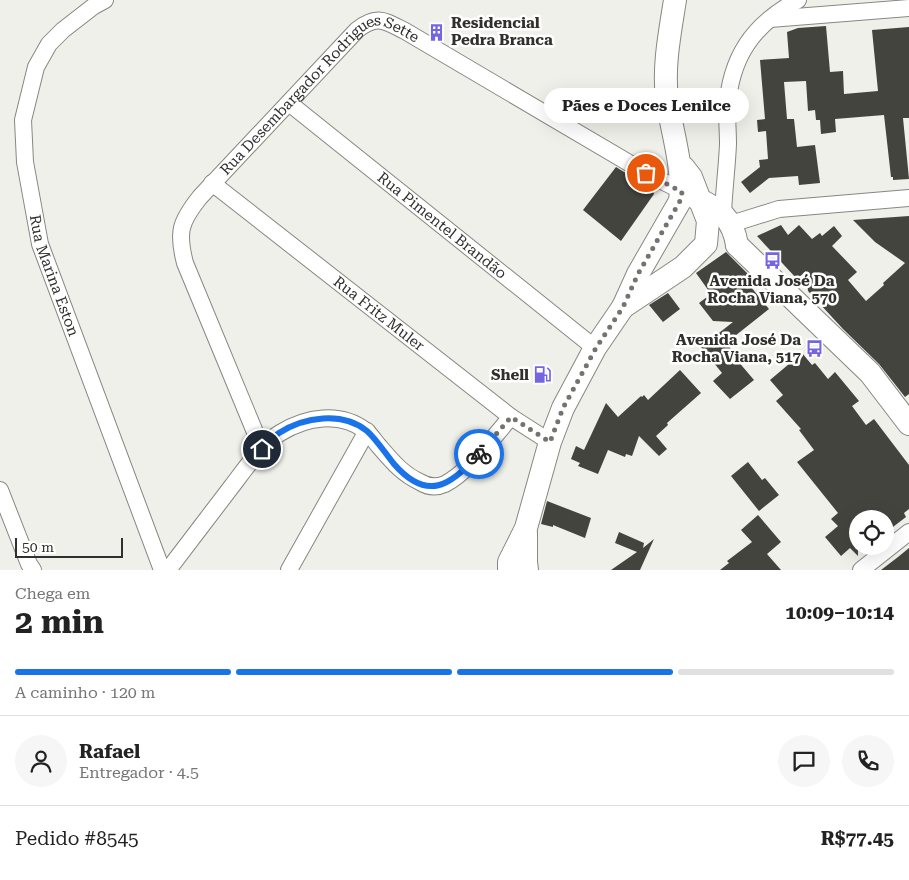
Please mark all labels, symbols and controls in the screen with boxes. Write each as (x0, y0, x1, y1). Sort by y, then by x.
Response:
street label: Rua Desembargador Rodrigues Sette (216, 11, 422, 179)
place label: Residencial Pedra Branca (451, 14, 553, 49)
building icon: Residencial Pedra Branca (427, 22, 447, 42)
callout: Pães e Doces Lenilce (544, 88, 748, 123)
text: Pães e Doces Lenilce (562, 96, 731, 115)
pin (625, 152, 667, 194)
icon: bag (632, 159, 660, 187)
street label: Rua Pimentel Brandão (374, 168, 510, 283)
street label: Rua Marina Eston (26, 213, 83, 339)
bus stop icon: Avenida José Da Rocha Viana, 570 (762, 250, 782, 270)
street label: Rua Fritz Muler (330, 272, 428, 355)
place label: Avenida José Da Rocha Viana, 570 (707, 272, 837, 307)
place label: Avenida José Da Rocha Viana, 517 (672, 331, 802, 366)
bus stop icon: Avenida José Da Rocha Viana, 517 (805, 339, 825, 359)
fuel station icon: Shell (533, 365, 553, 385)
place label: Shell (491, 366, 529, 384)
pin (241, 428, 283, 470)
courier (454, 429, 504, 479)
icon: home (248, 435, 276, 463)
icon: bike (465, 440, 493, 468)
map controls (849, 510, 894, 555)
button: locate (849, 510, 894, 555)
scale bar (15, 535, 122, 558)
text: 50 m (22, 539, 54, 555)
text: Chega em (15, 584, 90, 603)
text: 10:09–10:14 (785, 601, 894, 624)
text: 2 min (15, 603, 104, 641)
text: A caminho · 120 m (15, 683, 155, 702)
button: person (15, 735, 67, 787)
button: chat (778, 735, 830, 787)
button: phone (842, 735, 894, 787)
text: Rafael (79, 740, 140, 763)
text: Entregador · 4.5 (79, 763, 199, 782)
text: Pedido #8545 (15, 827, 139, 850)
text: R$77.45 (821, 827, 894, 850)

